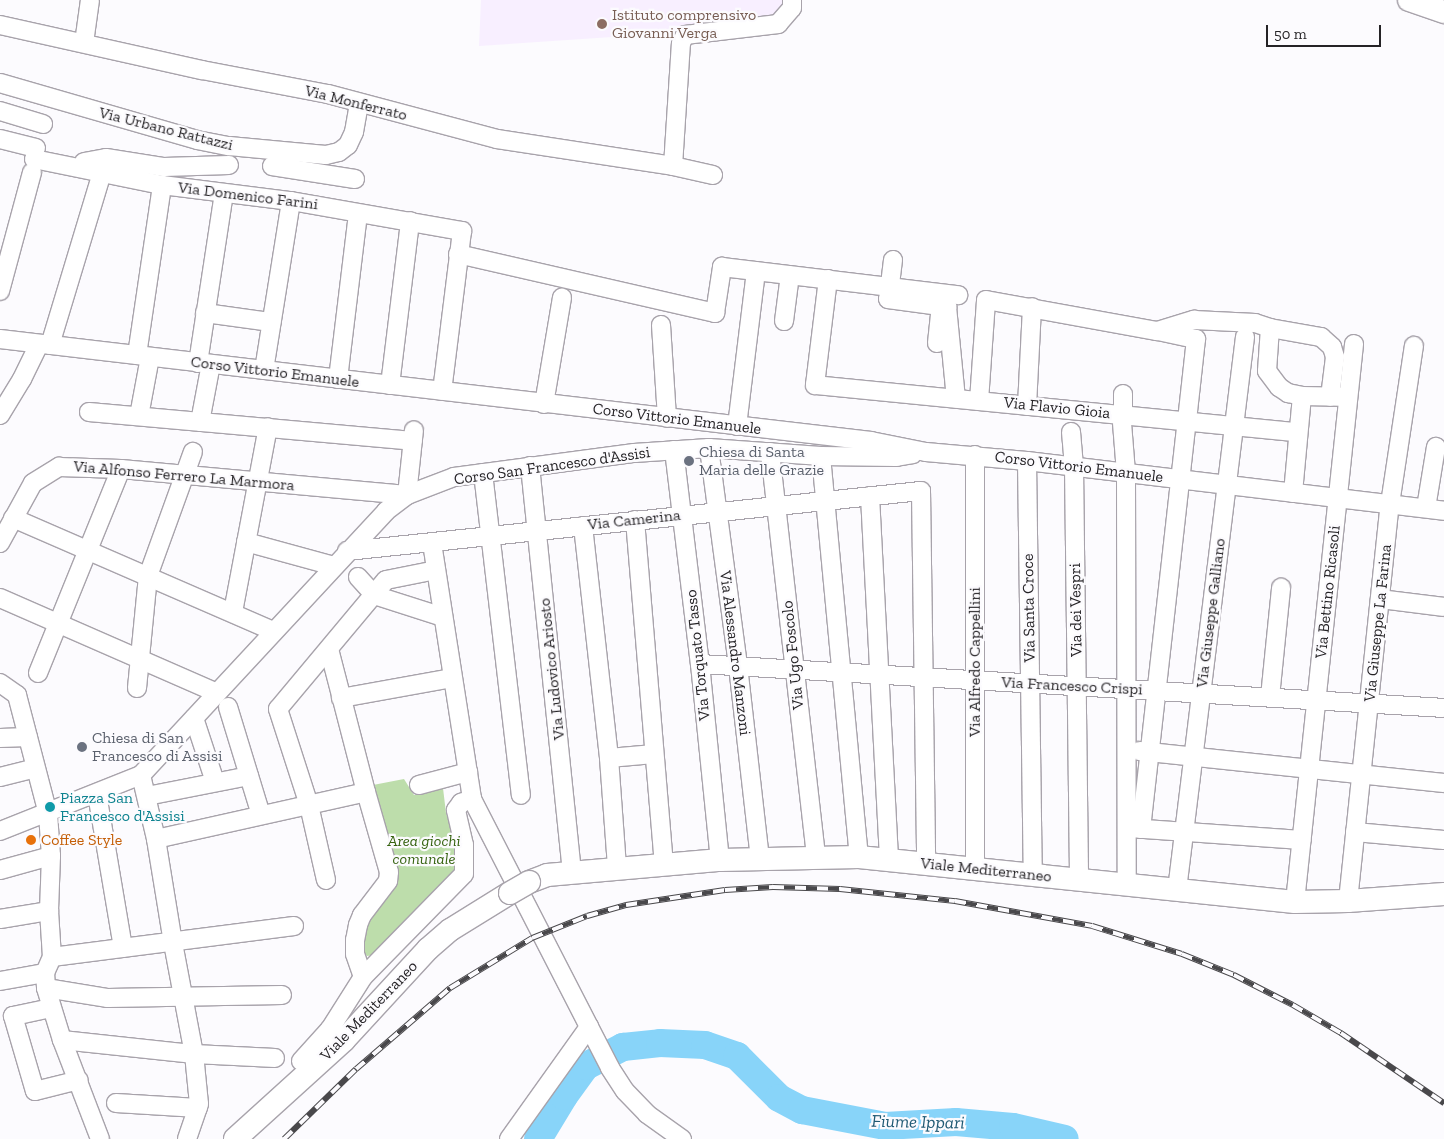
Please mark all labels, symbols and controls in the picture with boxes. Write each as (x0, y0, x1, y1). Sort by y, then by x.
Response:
place label: Istituto comprensivo Giovanni Verga (612, 5, 756, 43)
scale bar (1269, 15, 1384, 47)
marker: Istituto comprensivo Giovanni Verga (596, 18, 608, 30)
text: 50 m (1274, 25, 1307, 43)
street label: Via Monferrato (303, 81, 409, 125)
street label: Via Urbano Rattazzi (97, 103, 235, 155)
street label: Via Domenico Farini (177, 178, 319, 214)
street label: Corso Vittorio Emanuele (189, 352, 361, 392)
street label: Via Flavio Gioia (1003, 393, 1111, 423)
street label: Corso Vittorio Emanuele (591, 399, 763, 439)
place label: Chiesa di Santa Maria delle Grazie (699, 442, 824, 480)
street label: Corso San Francesco d'Assisi (453, 443, 651, 489)
street label: Corso Vittorio Emanuele (993, 447, 1165, 487)
marker: Chiesa di Santa Maria delle Grazie (683, 455, 695, 467)
street label: Via Alfonso Ferrero La Marmora (72, 457, 296, 495)
street label: Via Camerina (587, 506, 681, 534)
street label: Via Bettino Ricasoli (1311, 524, 1345, 660)
street label: Via Giuseppe Galliano (1192, 537, 1230, 689)
street label: Via Giuseppe La Farina (1360, 543, 1396, 703)
street label: Via Santa Croce (1018, 553, 1040, 663)
street label: Via dei Vespri (1066, 563, 1086, 657)
street label: Via Alessandro Manzoni (715, 569, 755, 737)
street label: Via Alfredo Cappellini (965, 587, 985, 737)
street label: Via Torquato Tasso (682, 588, 714, 722)
street label: Via Ludovico Ariosto (535, 597, 569, 741)
street label: Via Ugo Foscolo (778, 600, 808, 710)
street label: Via Francesco Crispi (1001, 673, 1143, 699)
place label: Chiesa di San Francesco di Assisi (92, 728, 223, 766)
marker: Chiesa di San Francesco di Assisi (76, 741, 88, 753)
place label: Piazza San Francesco d'Assisi (60, 788, 185, 826)
marker: Piazza San Francesco d'Assisi (44, 801, 56, 813)
place label: Coffee Style (41, 830, 122, 850)
park label: Area giochi comunale (387, 831, 461, 869)
marker: Coffee Style (25, 834, 37, 846)
street label: Viale Mediterraneo (920, 854, 1052, 886)
street label: Viale Mediterraneo (316, 957, 422, 1065)
water label: Fiume Ippari (871, 1110, 965, 1134)

